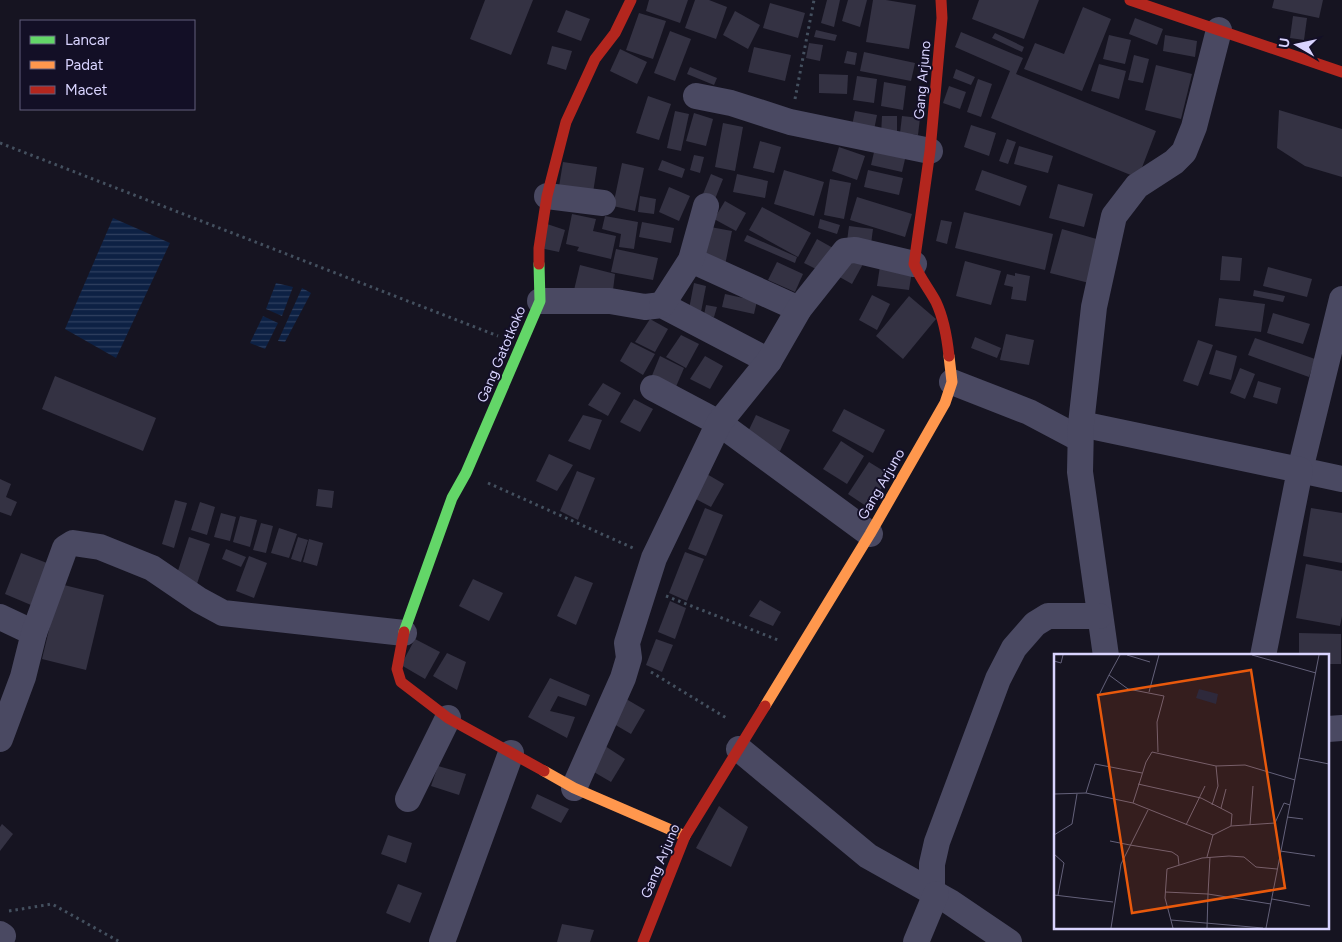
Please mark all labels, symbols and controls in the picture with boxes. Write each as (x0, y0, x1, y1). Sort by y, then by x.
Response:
legend (20, 20, 195, 110)
north arrow (1272, 20, 1322, 70)
text: Lancar (65, 31, 110, 49)
text: U (1275, 37, 1294, 49)
street label: Gang Arjuno (911, 40, 934, 120)
text: Padat (65, 56, 104, 74)
text: Macet (65, 81, 108, 99)
street label: Gang Gatotkoko (473, 303, 529, 405)
street label: Gang Arjuno (854, 446, 909, 523)
inset map (1054, 654, 1330, 930)
street label: Gang Arjuno (637, 822, 684, 901)

